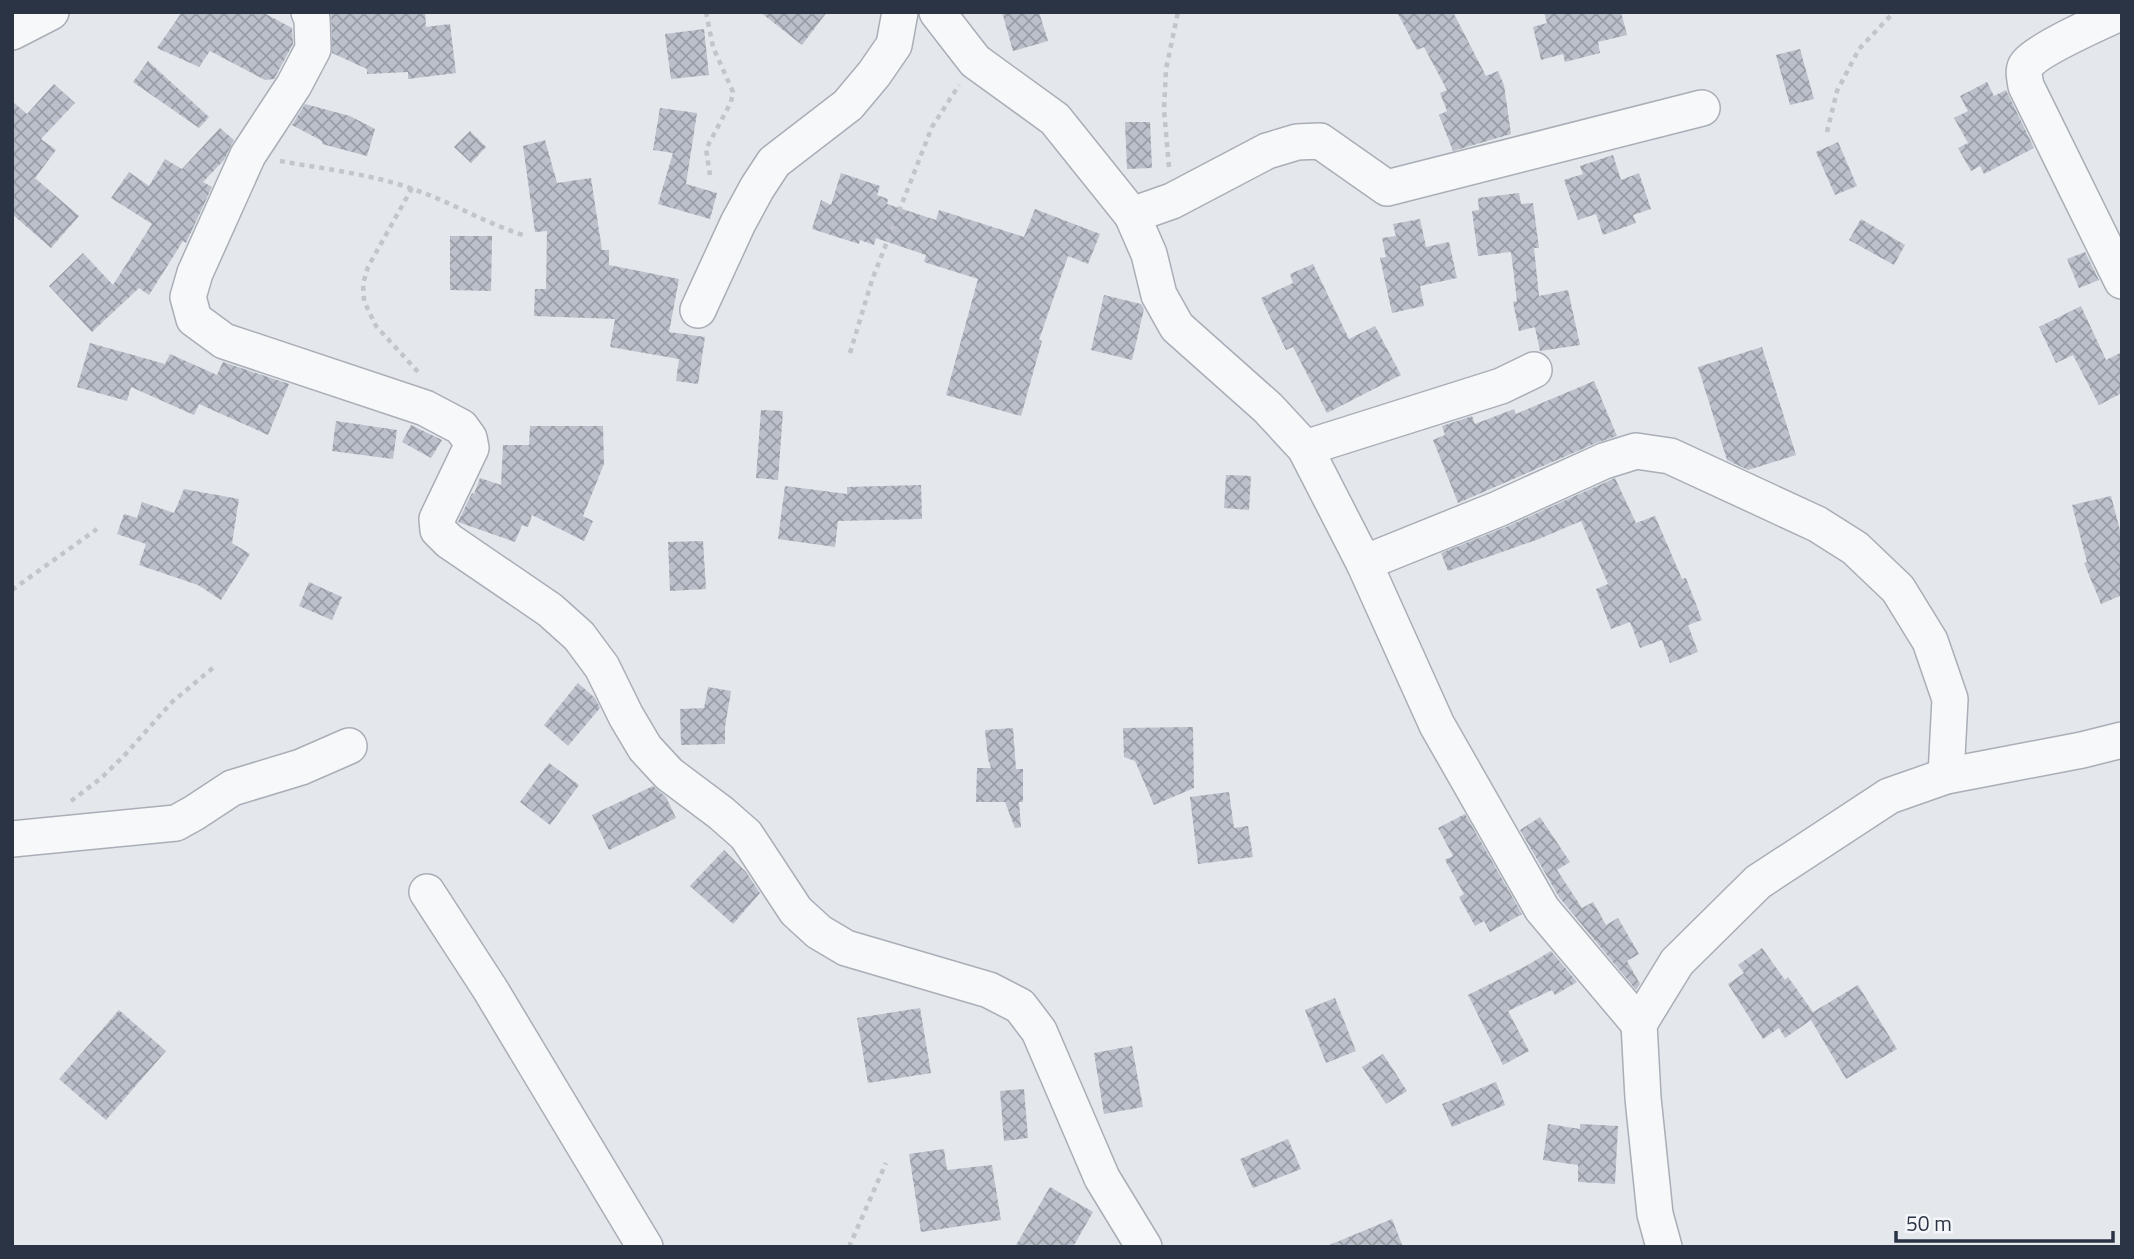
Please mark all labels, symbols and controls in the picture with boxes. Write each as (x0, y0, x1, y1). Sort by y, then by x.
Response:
scale bar (1896, 1200, 2113, 1244)
text: 50 m (1906, 1207, 1952, 1239)

